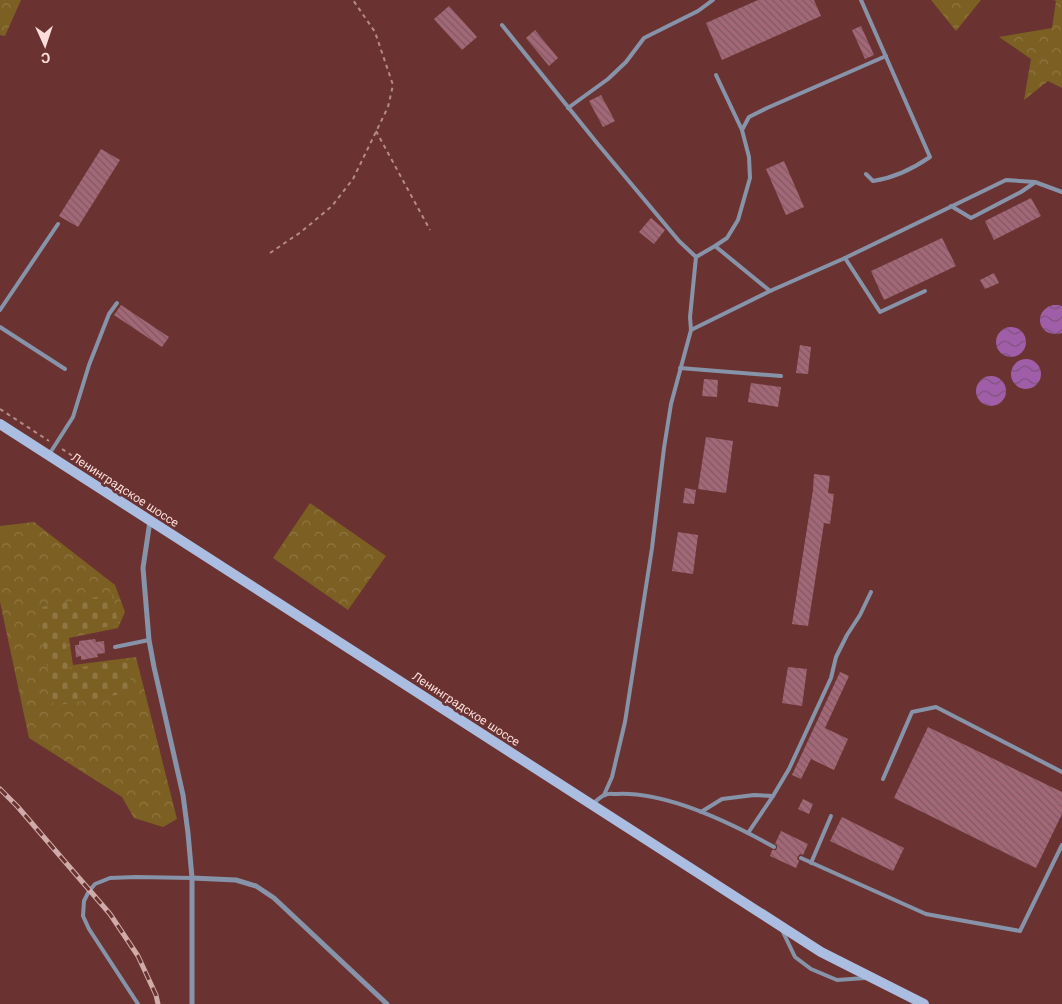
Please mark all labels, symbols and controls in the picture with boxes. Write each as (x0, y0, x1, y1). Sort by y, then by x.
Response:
north arrow (20, 20, 70, 70)
text: С (41, 50, 51, 66)
street label: Ленинградское шоссе (69, 450, 181, 530)
street label: Ленинградское шоссе (410, 669, 522, 749)

